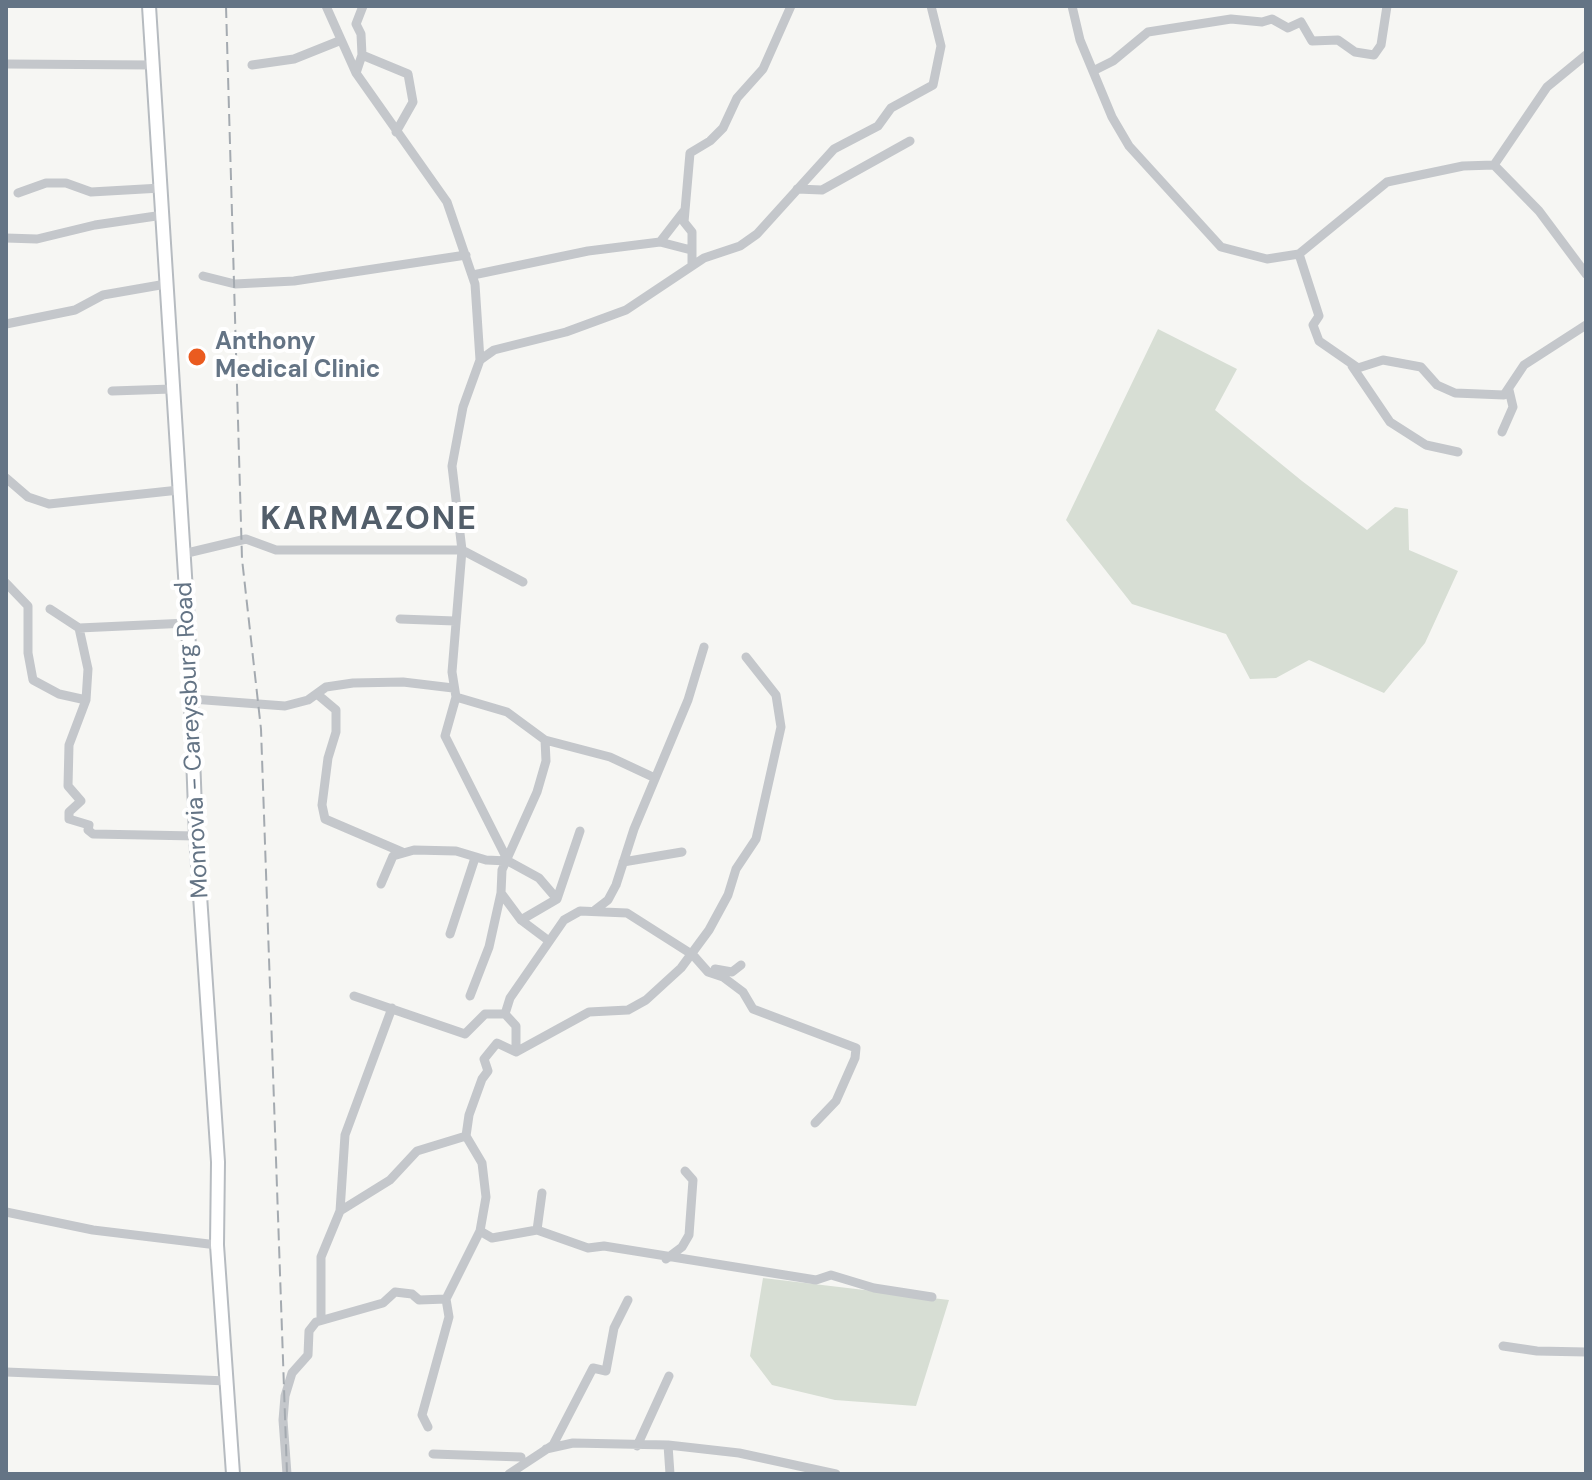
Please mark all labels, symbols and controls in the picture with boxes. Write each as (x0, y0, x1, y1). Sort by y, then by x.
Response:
place label: Anthony Medical Clinic (215, 329, 380, 385)
marker: Anthony Medical Clinic (186, 346, 208, 368)
district label: KARMAZONE (260, 502, 478, 540)
street label: Monrovia - Careysburg Road (170, 581, 216, 899)

